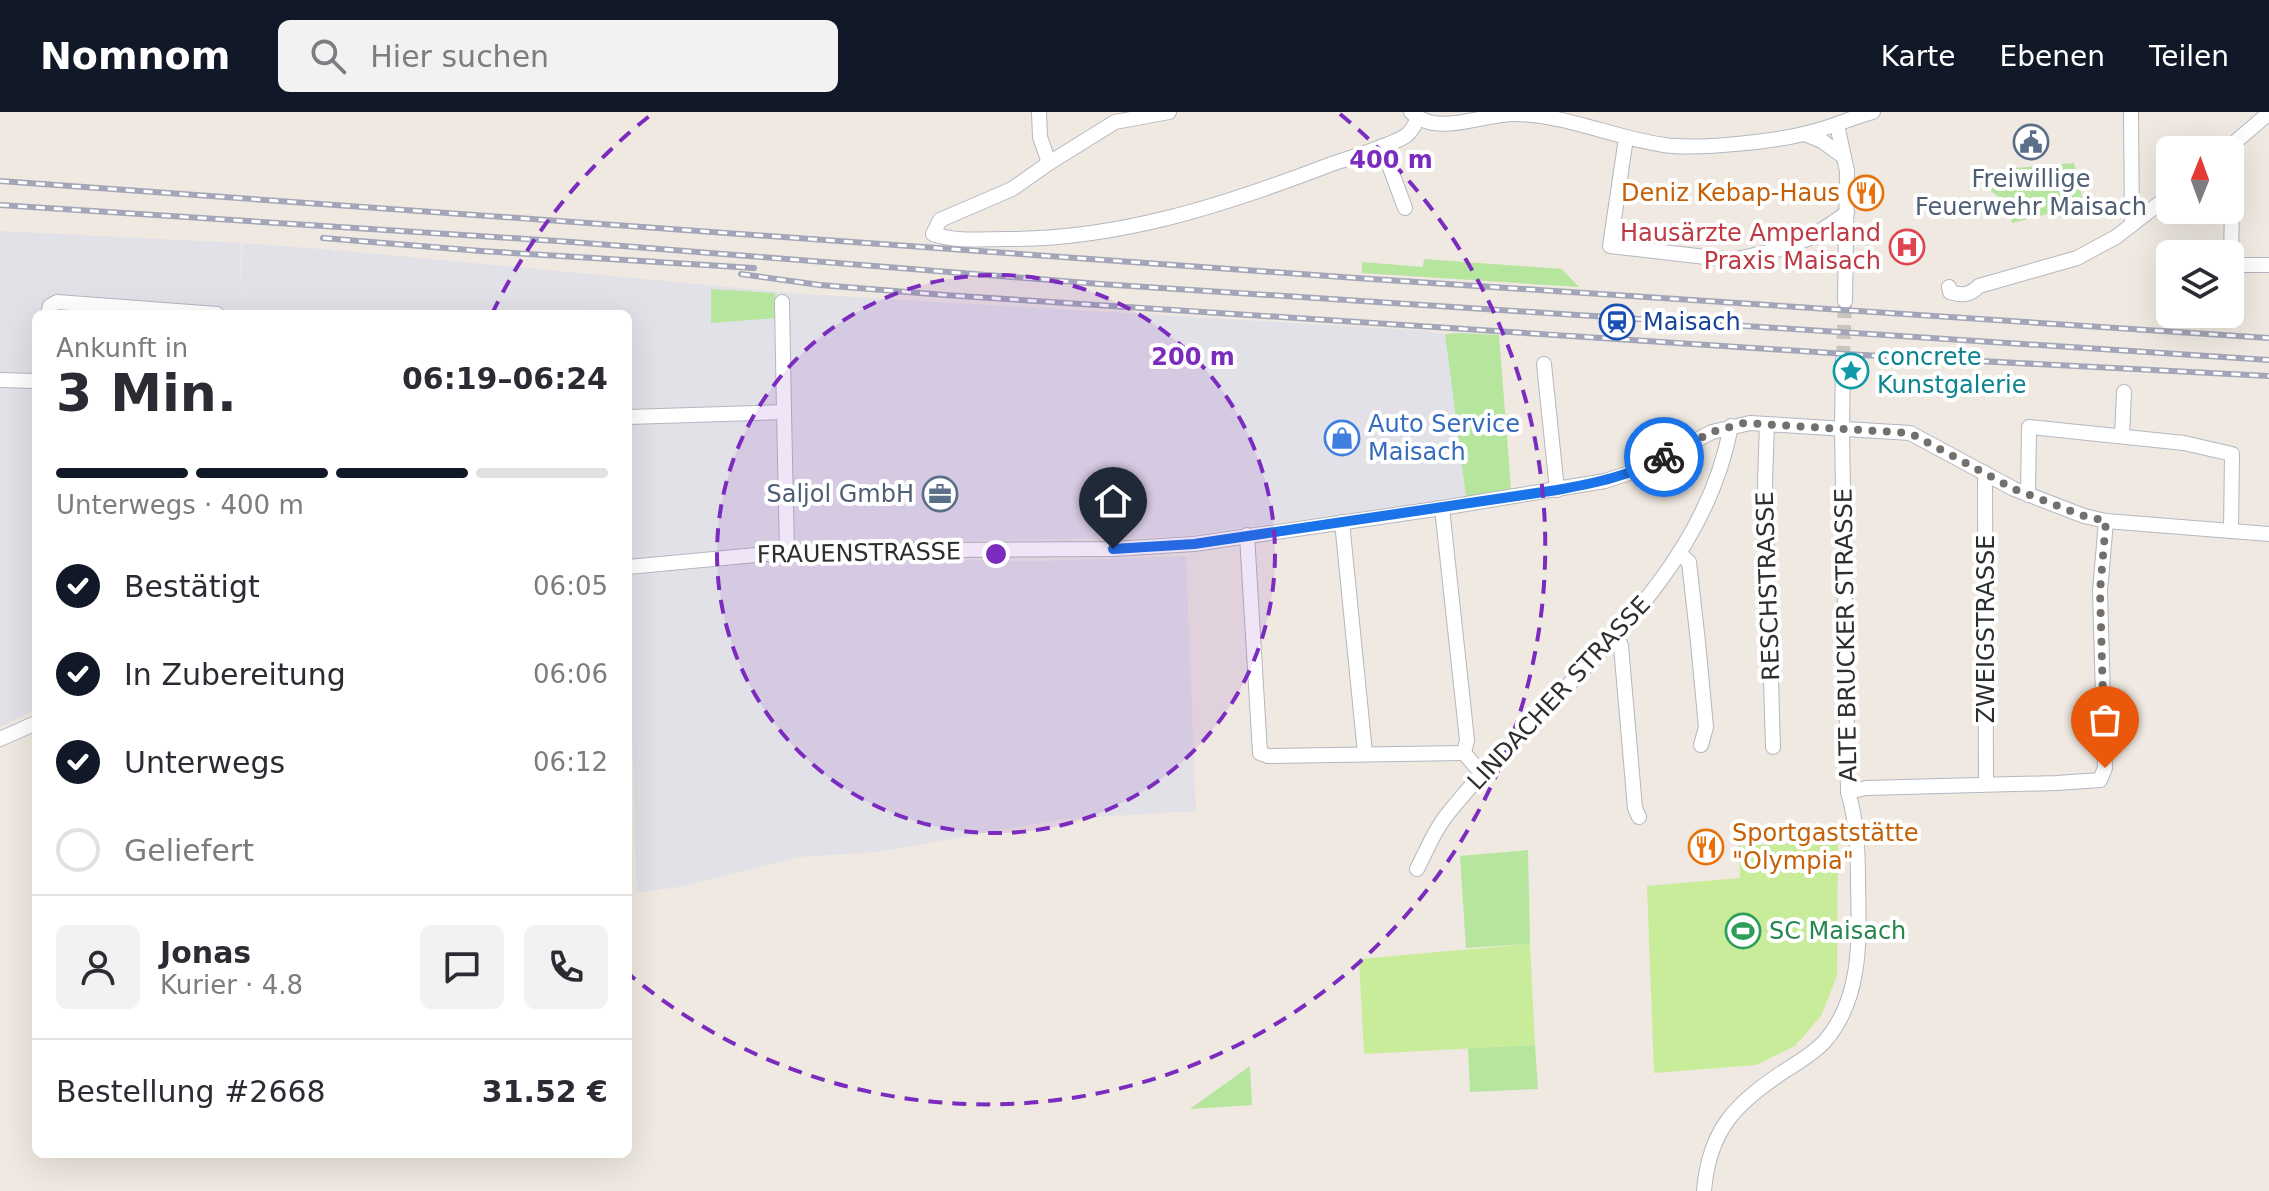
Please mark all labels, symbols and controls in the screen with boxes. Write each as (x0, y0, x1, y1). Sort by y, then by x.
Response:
search box (278, 20, 838, 92)
text: Nomnom (40, 34, 230, 78)
icon: search (306, 34, 350, 78)
text: Hier suchen (370, 39, 549, 74)
text: Karte (1881, 40, 1955, 73)
text: Ebenen (1999, 40, 2105, 73)
text: Teilen (2149, 40, 2229, 73)
public building icon: Freiwillige Feuerwehr Maisach (2012, 123, 2050, 161)
north arrow (2156, 136, 2244, 224)
map controls (2156, 136, 2244, 328)
text: 400 m (1349, 146, 1433, 174)
place label: Freiwillige Feuerwehr Maisach (1915, 165, 2147, 221)
restaurant icon: Deniz Kebap-Haus (1847, 174, 1885, 212)
place label: Deniz Kebap-Haus (1621, 179, 1840, 207)
place label: Hausärzte Amperland Praxis Maisach (1620, 219, 1881, 275)
hospital icon: Hausärzte Amperland Praxis Maisach (1888, 228, 1926, 266)
button: layers (2156, 240, 2244, 328)
station icon: Maisach (1598, 303, 1636, 341)
place label: Maisach (1643, 308, 1741, 336)
text: Ankunft in (56, 333, 188, 363)
text: 200 m (1151, 343, 1235, 371)
place label: concrete Kunstgalerie (1877, 343, 2027, 399)
place icon: concrete Kunstgalerie (1832, 352, 1870, 390)
text: 06:19–06:24 (402, 361, 608, 396)
text: 3 Min. (56, 363, 237, 423)
place label: Auto Service Maisach (1368, 410, 1520, 466)
courier (1624, 417, 1704, 497)
shop icon: Auto Service Maisach (1323, 419, 1361, 457)
icon: bike (1642, 435, 1686, 479)
pin (1079, 467, 1147, 549)
office icon: Saljol GmbH (921, 475, 959, 513)
icon: home (1091, 479, 1135, 523)
place label: Saljol GmbH (766, 480, 914, 508)
street label: ALTE BRUCKER STRASSE (1829, 488, 1863, 782)
text: Unterwegs · 400 m (56, 490, 304, 520)
street label: RESCHSTRASSE (1751, 491, 1785, 681)
street label: ZWEIGSTRASSE (1972, 535, 2000, 723)
street label: FRAUENSTRASSE (757, 537, 961, 569)
centre of rings (982, 540, 1010, 568)
icon: check (56, 564, 100, 608)
text: Bestätigt (124, 569, 260, 604)
text: 06:05 (533, 571, 608, 601)
street label: LINDACHER STRASSE (1462, 590, 1656, 796)
icon: check (56, 652, 100, 696)
text: In Zubereitung (124, 657, 346, 692)
text: 06:06 (533, 659, 608, 689)
pin (2071, 686, 2139, 768)
icon: bag (2083, 698, 2127, 742)
icon: check (56, 740, 100, 784)
text: Unterwegs (124, 745, 285, 780)
text: 06:12 (533, 747, 608, 777)
place label: Sportgaststätte "Olympia" (1732, 819, 1919, 875)
restaurant icon: Sportgaststätte "Olympia" (1687, 828, 1725, 866)
text: Geliefert (124, 833, 254, 868)
sports icon: SC Maisach (1724, 912, 1762, 950)
place label: SC Maisach (1769, 917, 1906, 945)
button: person (56, 925, 140, 1009)
button: chat (420, 925, 504, 1009)
button: phone (524, 925, 608, 1009)
text: Jonas (160, 935, 251, 970)
text: Kurier · 4.8 (160, 970, 303, 1000)
text: Bestellung #2668 (56, 1074, 326, 1109)
text: 31.52 € (482, 1074, 608, 1109)

